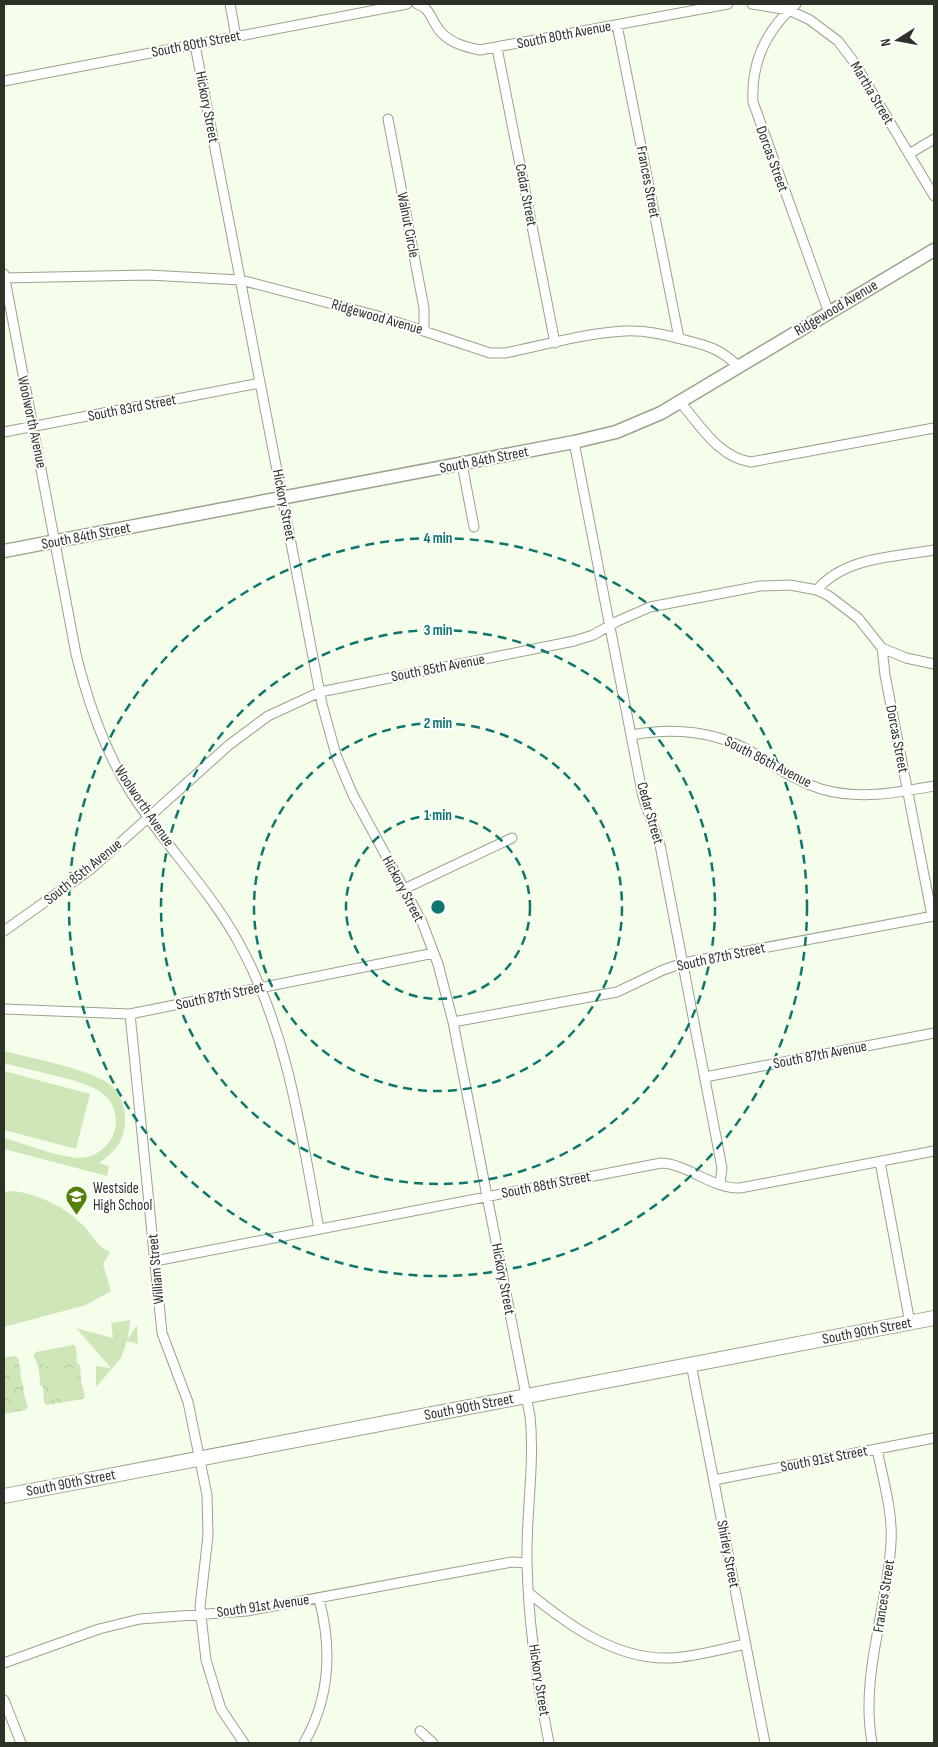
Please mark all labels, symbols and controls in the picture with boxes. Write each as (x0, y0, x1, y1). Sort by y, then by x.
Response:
north arrow (873, 15, 923, 65)
street label: South 80th Avenue (515, 17, 613, 53)
street label: South 80th Street (150, 26, 243, 62)
text: N (877, 37, 895, 48)
street label: Martha Street (846, 58, 898, 128)
street label: Hickory Street (191, 70, 223, 145)
street label: Dorcas Street (751, 123, 793, 195)
street label: Frances Street (632, 144, 664, 220)
street label: Cedar Street (511, 162, 541, 228)
street label: Walnut Circle (392, 191, 424, 259)
street label: Ridgewood Avenue (791, 276, 881, 340)
street label: Ridgewood Avenue (329, 295, 425, 339)
street label: Woolworth Avenue (13, 374, 51, 470)
street label: South 83rd Street (86, 390, 178, 426)
street label: South 84th Street (438, 442, 531, 478)
street label: Hickory Street (268, 468, 300, 543)
street label: South 84th Street (40, 518, 133, 554)
text: 4 min (424, 529, 452, 548)
text: 3 min (424, 621, 452, 640)
street label: South 85th Avenue (390, 650, 486, 686)
street label: Dorcas Street (881, 703, 913, 775)
text: 2 min (424, 714, 452, 733)
street label: South 86th Avenue (721, 732, 815, 792)
street label: Woolworth Avenue (110, 762, 178, 850)
street label: Cedar Street (632, 780, 668, 847)
text: 1 min (424, 806, 452, 825)
street label: South 85th Avenue (40, 835, 126, 909)
street label: Hickory Street (378, 853, 429, 926)
centre of rings (429, 898, 447, 916)
street label: South 87th Street (675, 938, 767, 976)
street label: South 87th Street (174, 977, 266, 1015)
street label: South 87th Avenue (772, 1037, 868, 1073)
street label: South 88th Street (500, 1167, 593, 1203)
place label: Westside High School (93, 1179, 152, 1215)
school or university icon: Westside High School (65, 1185, 89, 1216)
street label: William Street (143, 1233, 169, 1305)
street label: Hickory Street (487, 1242, 519, 1317)
street label: South 90th Street (821, 1313, 914, 1349)
street label: South 90th Street (423, 1389, 516, 1425)
street label: South 91st Street (779, 1441, 870, 1477)
street label: South 90th Street (25, 1465, 118, 1501)
street label: Shirley Street (712, 1519, 744, 1590)
street label: Frances Street (869, 1558, 899, 1634)
street label: South 91st Avenue (216, 1590, 310, 1622)
street label: Hickory Street (524, 1643, 554, 1718)

